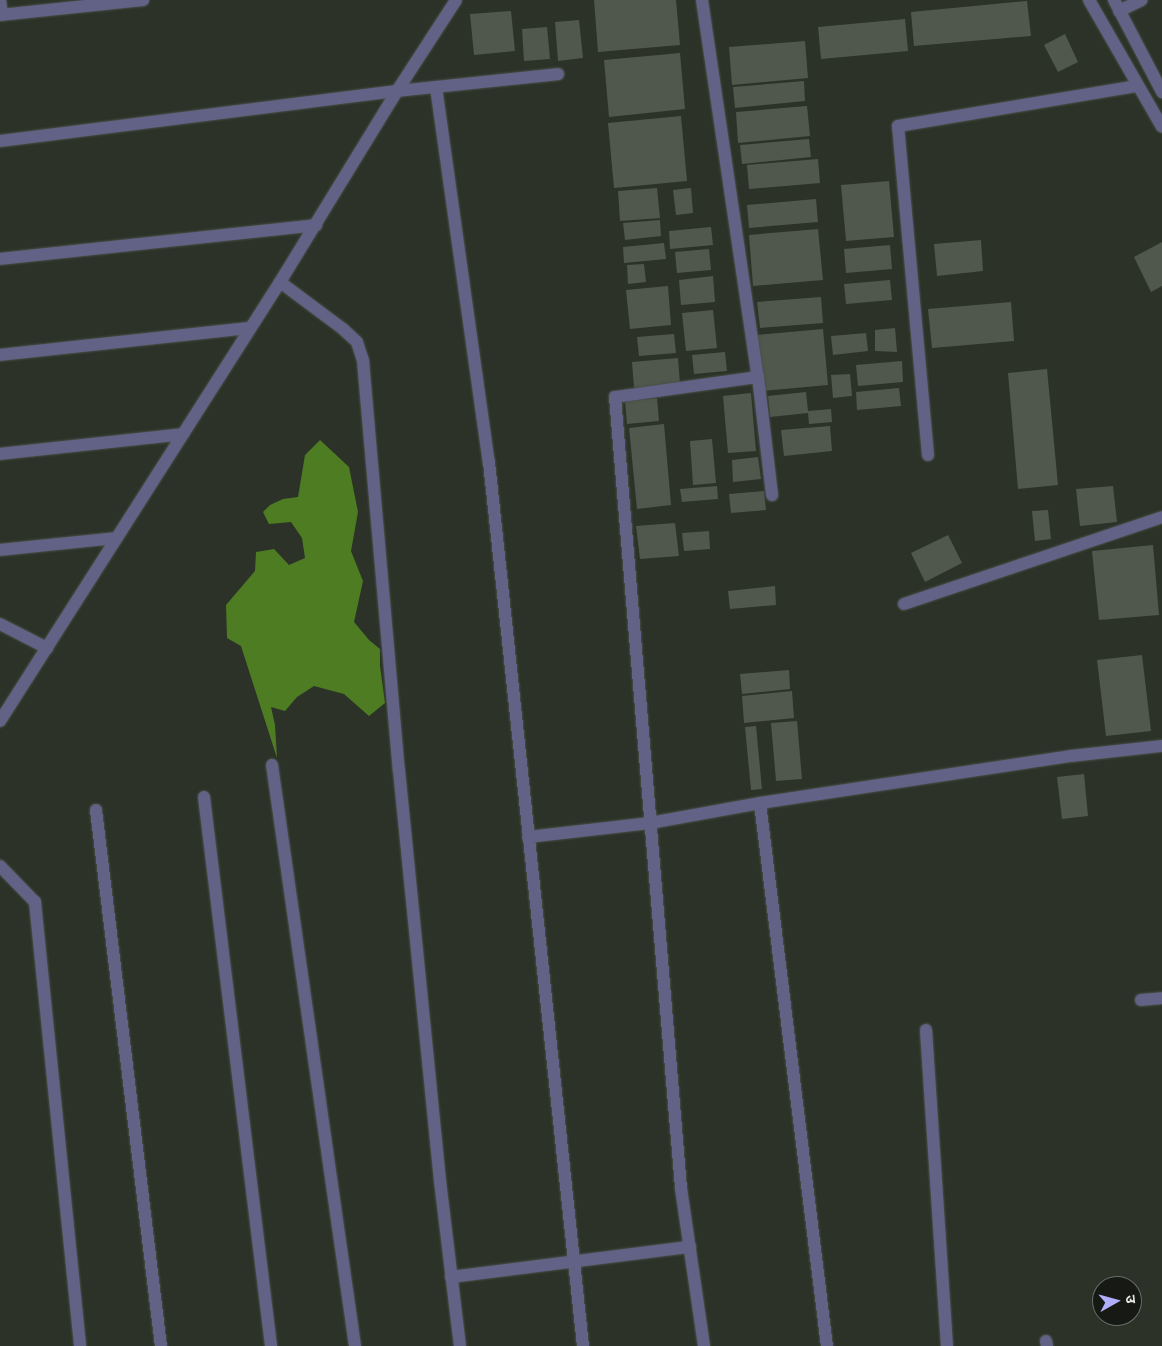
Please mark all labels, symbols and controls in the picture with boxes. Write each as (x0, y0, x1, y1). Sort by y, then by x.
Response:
north arrow (1092, 1276, 1142, 1326)
text: उ (1121, 1294, 1141, 1304)

